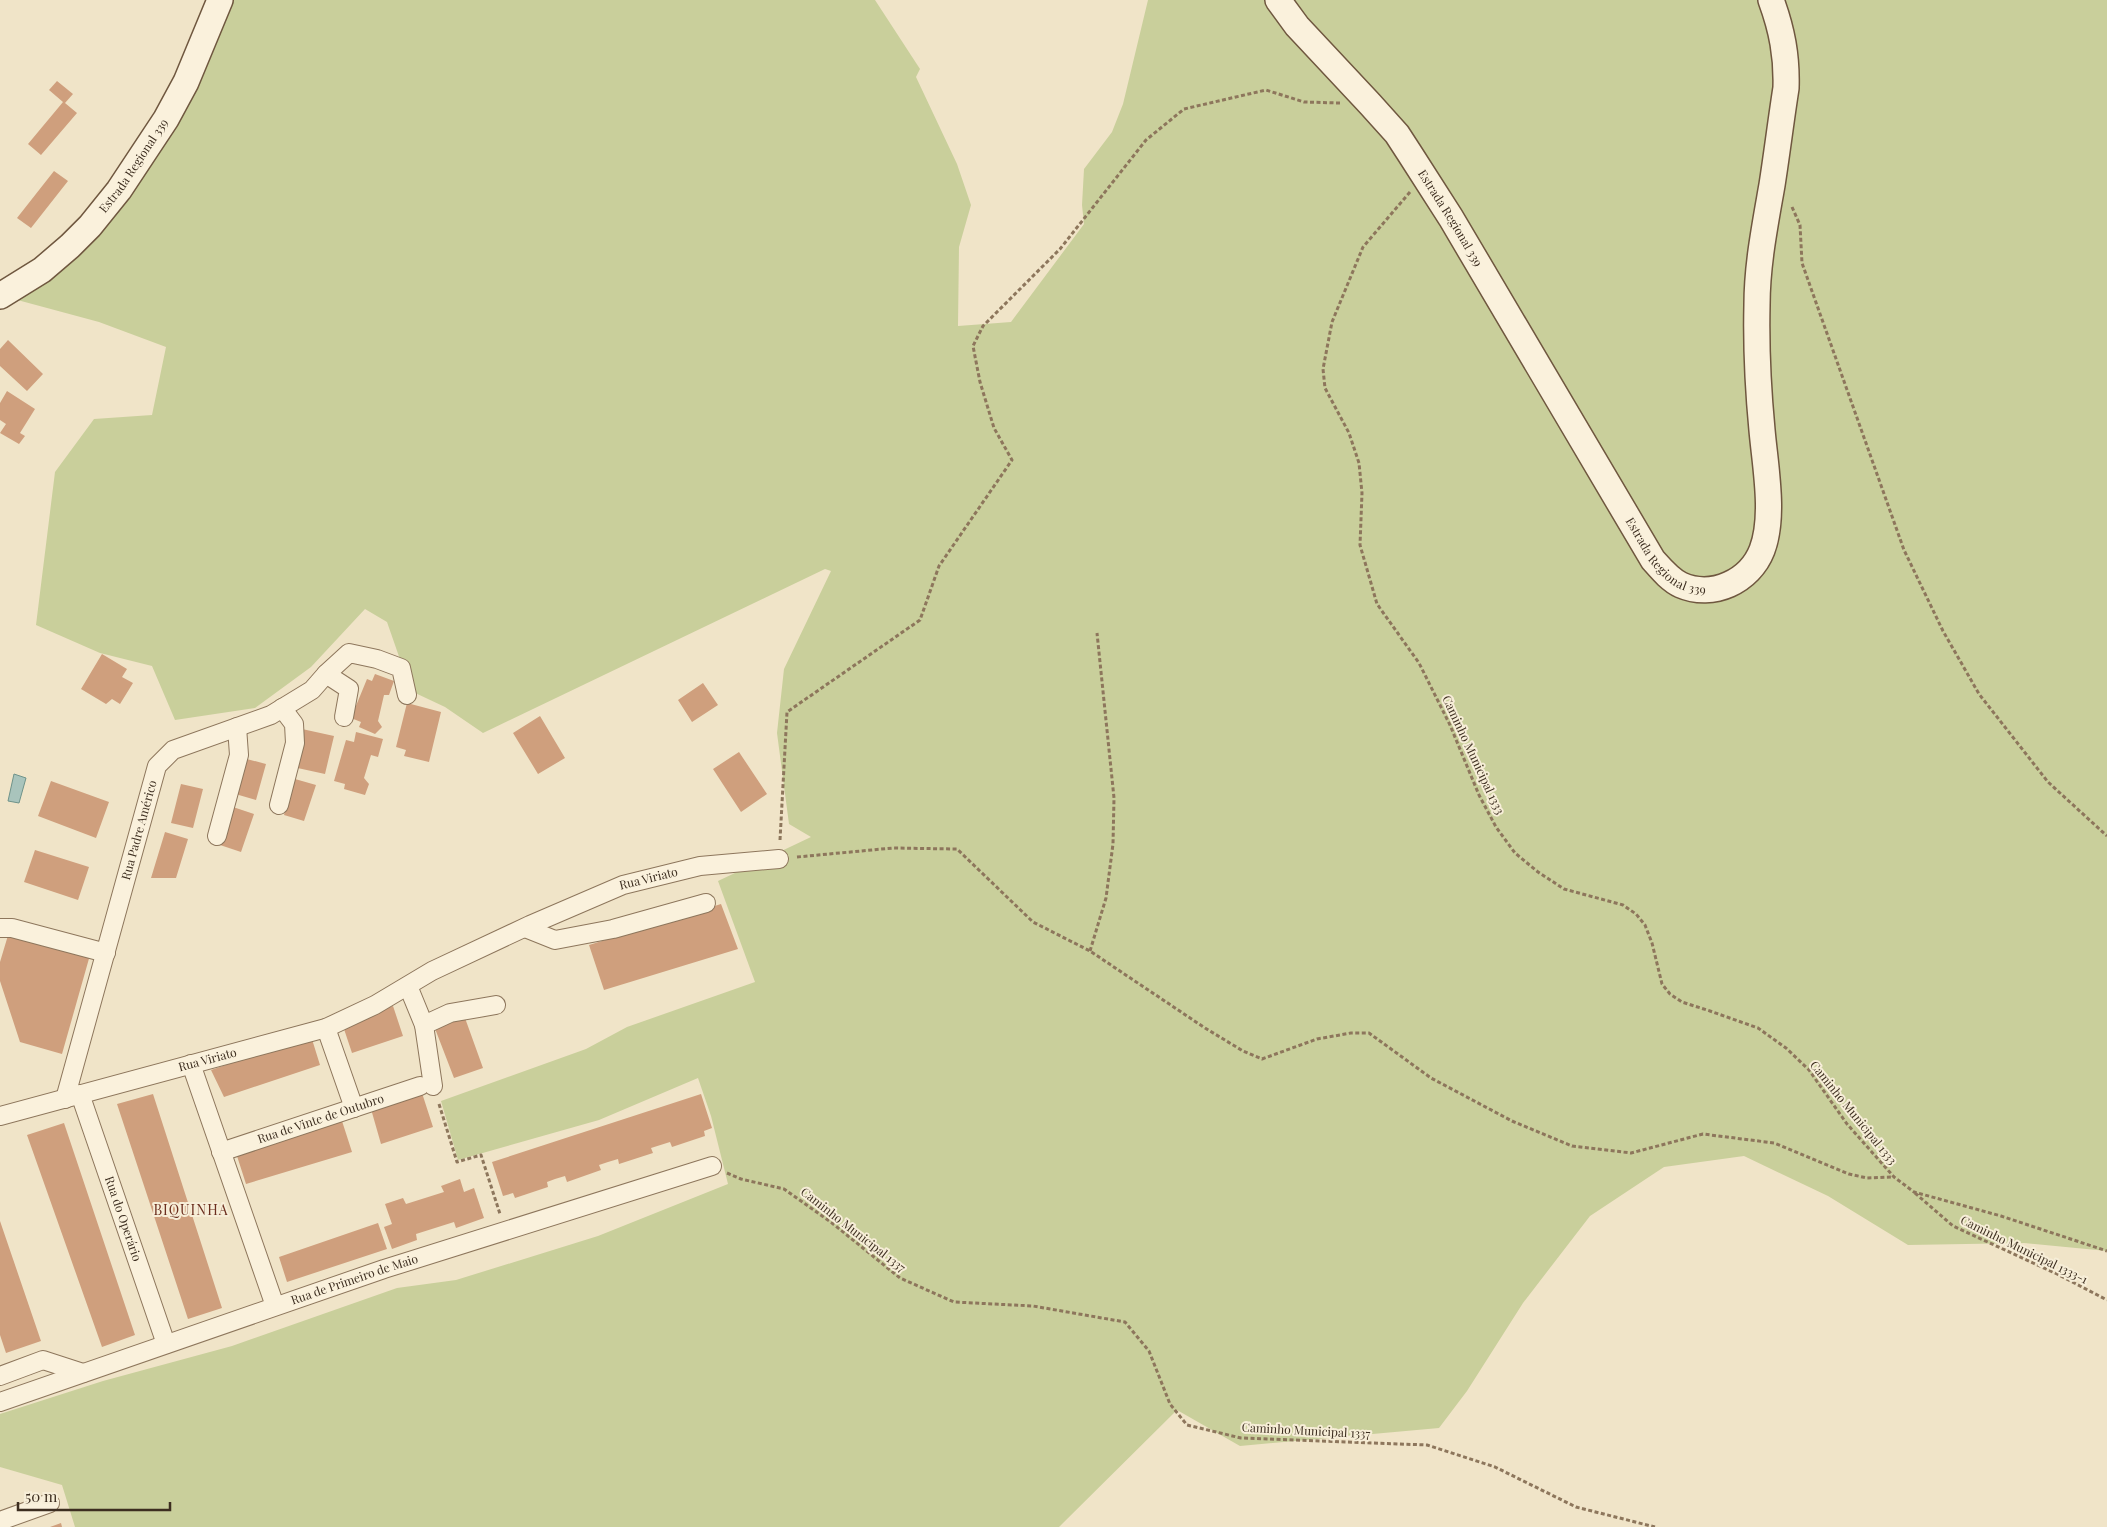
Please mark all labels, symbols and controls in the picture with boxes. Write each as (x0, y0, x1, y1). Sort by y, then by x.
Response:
street label: Estrada Regional 339 (95, 115, 171, 216)
street label: Estrada Regional 339 (1415, 166, 1487, 269)
street label: Estrada Regional 339 (1623, 514, 1706, 597)
street label: Caminho Municipal 1333 (1439, 693, 1508, 817)
street label: Rua Padre Américo (117, 778, 160, 882)
street label: Rua Viriato (617, 863, 680, 893)
street label: Rua Viriato (176, 1043, 239, 1075)
street label: Caminho Municipal 1333 (1807, 1057, 1901, 1168)
street label: Rua de Vinte de Outubro (255, 1089, 386, 1146)
street label: Rua do Operário (102, 1174, 146, 1264)
street label: Caminho Municipal 1337 (798, 1183, 909, 1275)
district label: BIQUINHA (153, 1200, 229, 1219)
street label: Caminho Municipal 1333-1 (1958, 1211, 2091, 1287)
street label: Rua de Primeiro de Maio (289, 1250, 420, 1308)
street label: Caminho Municipal 1337 (1241, 1419, 1371, 1441)
scale bar (18, 1480, 170, 1512)
text: 50 m (25, 1486, 58, 1506)

